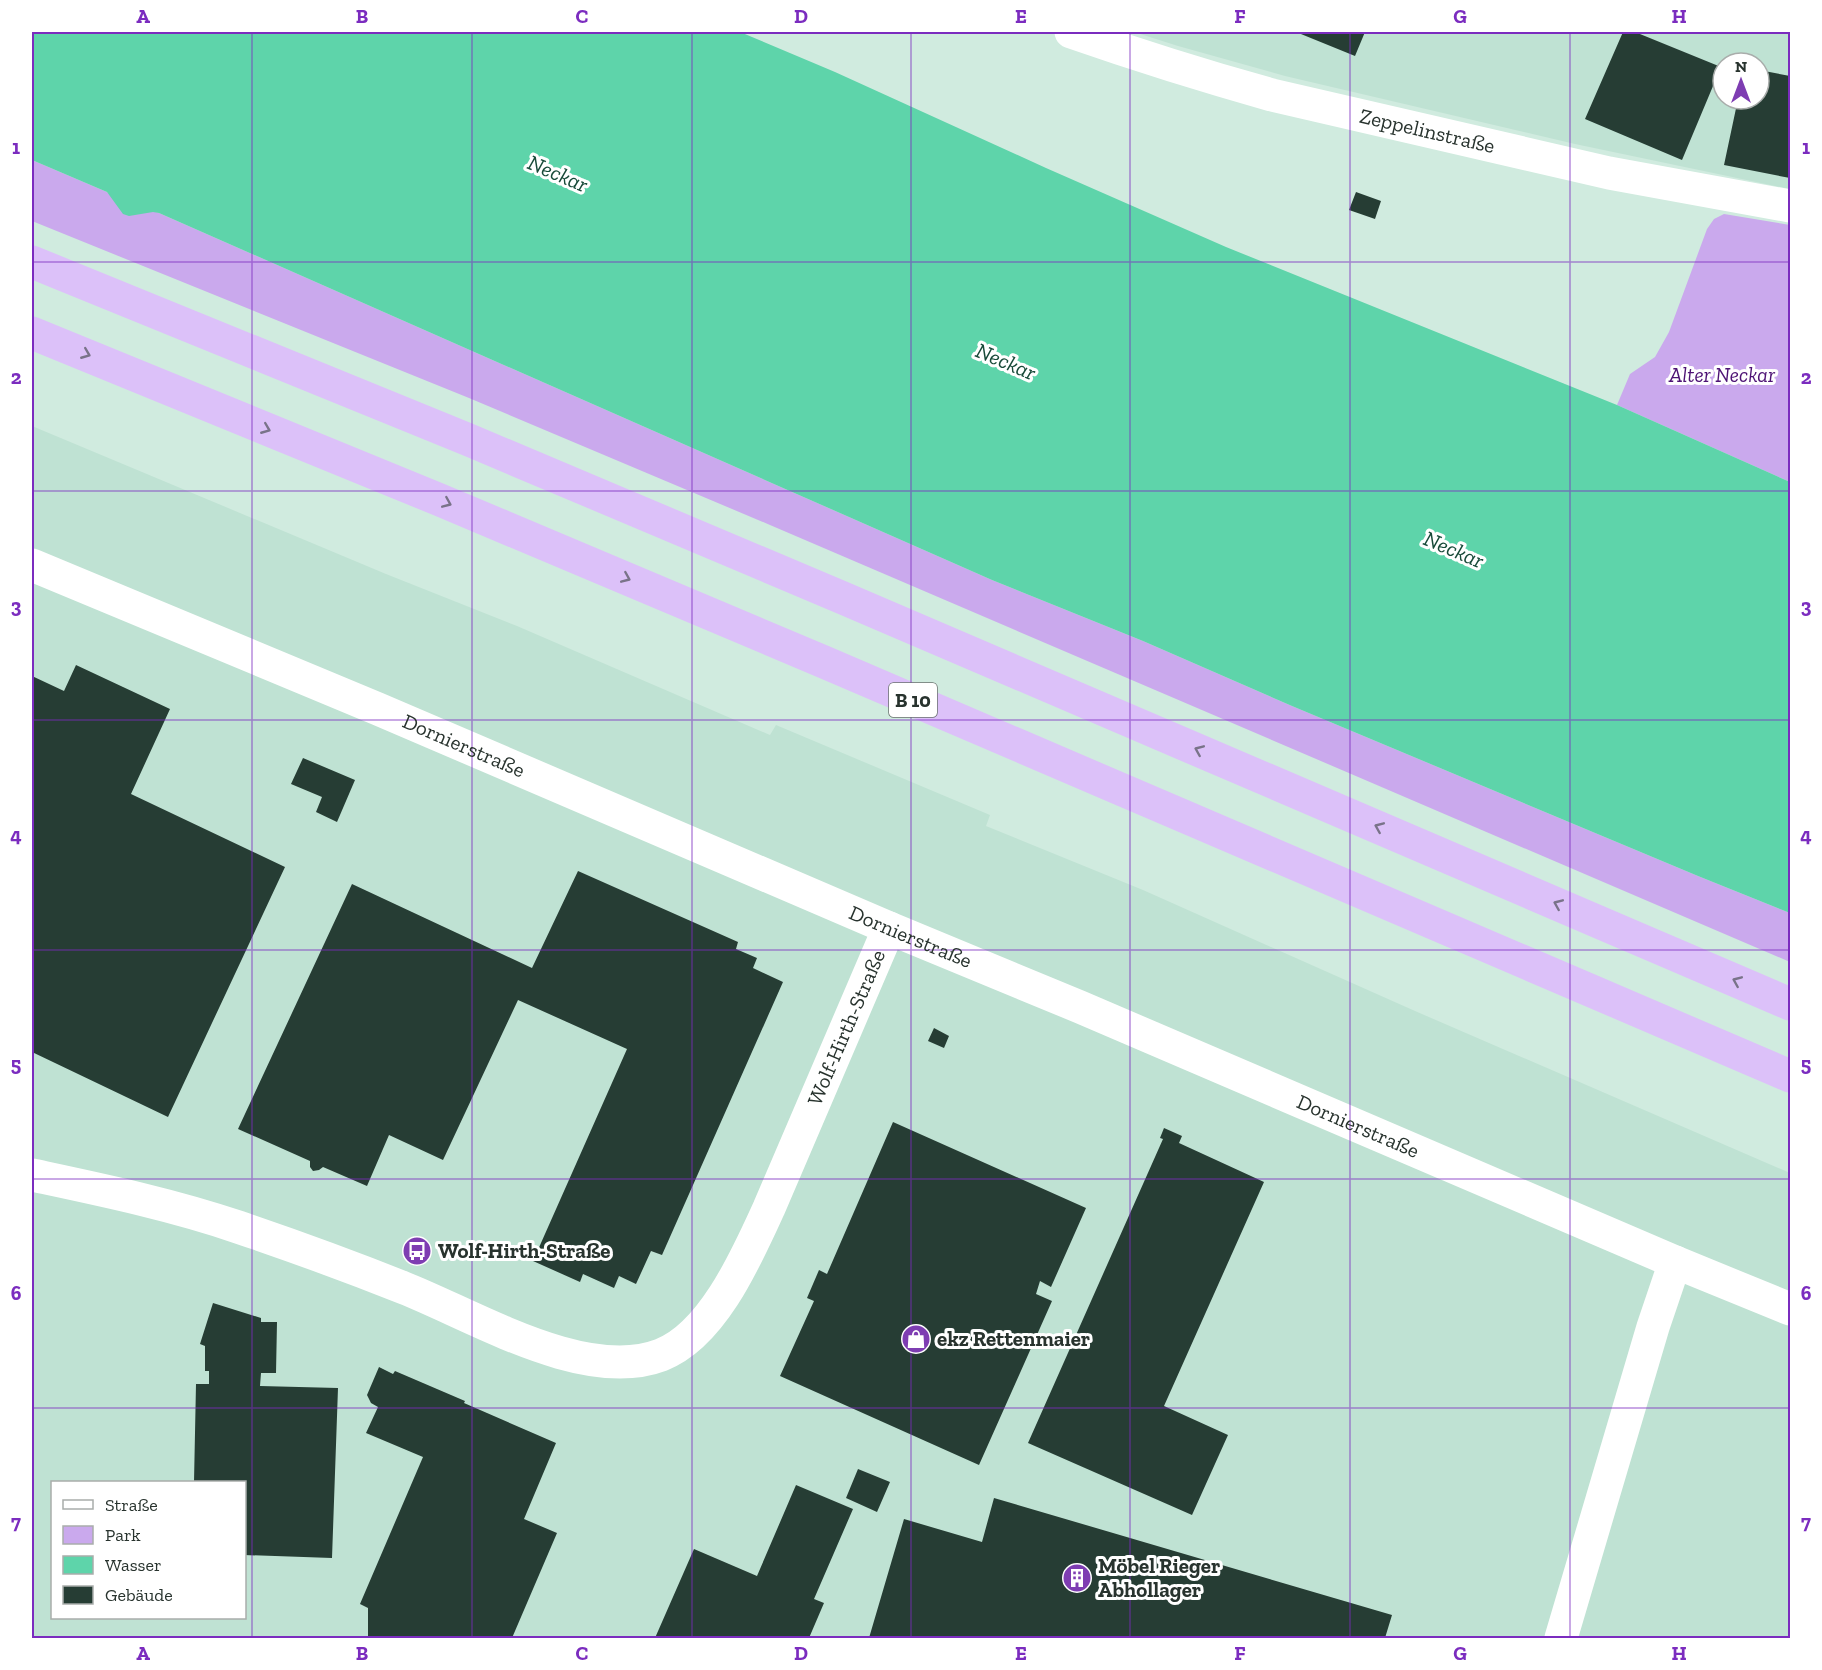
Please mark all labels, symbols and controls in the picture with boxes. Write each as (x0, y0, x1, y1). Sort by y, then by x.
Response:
text: A (136, 4, 150, 28)
text: B (356, 4, 368, 28)
text: C (576, 4, 589, 28)
text: D (794, 4, 808, 28)
text: E (1015, 4, 1027, 28)
text: F (1234, 4, 1246, 28)
text: G (1453, 4, 1467, 28)
text: H (1671, 4, 1687, 28)
north arrow (1711, 51, 1771, 111)
text: N (1735, 57, 1747, 76)
street label: Zeppelinstraße (1357, 103, 1498, 158)
text: 1 (12, 135, 20, 159)
text: 1 (1802, 135, 1810, 159)
water label: Neckar (524, 149, 592, 198)
water label: Neckar (972, 337, 1040, 386)
one-way arrow (80, 347, 91, 360)
park label: Alter Neckar (1668, 362, 1776, 387)
text: 2 (11, 365, 22, 389)
text: 2 (1801, 365, 1812, 389)
one-way arrow (260, 422, 271, 434)
one-way arrow (440, 496, 451, 508)
water label: Neckar (1420, 525, 1488, 574)
one-way arrow (620, 571, 631, 583)
text: 3 (11, 594, 22, 618)
text: 3 (1801, 594, 1812, 618)
road number: B 10 (889, 683, 937, 717)
street label: Dornierstraße (399, 708, 529, 783)
one-way arrow (1195, 745, 1206, 757)
one-way arrow (1374, 822, 1385, 834)
text: 4 (10, 823, 22, 847)
text: 4 (1800, 823, 1812, 847)
street label: Dornierstraße (846, 899, 976, 973)
one-way arrow (1553, 899, 1564, 911)
street label: Wolf-Hirth-Straße (802, 946, 890, 1109)
one-way arrow (1732, 976, 1743, 988)
text: 5 (11, 1052, 21, 1076)
text: 5 (1801, 1052, 1811, 1076)
street label: Dornierstraße (1293, 1089, 1423, 1163)
bus stop icon: Wolf-Hirth-Straße (401, 1235, 433, 1267)
place label: Wolf-Hirth-Straße (438, 1238, 611, 1263)
text: 6 (11, 1281, 22, 1305)
text: 6 (1801, 1281, 1812, 1305)
shop icon: ekz Rettenmaier (900, 1323, 932, 1355)
place label: ekz Rettenmaier (937, 1326, 1090, 1351)
legend (51, 1481, 246, 1619)
text: Straße (105, 1494, 158, 1516)
text: 7 (11, 1510, 21, 1534)
text: 7 (1801, 1510, 1811, 1534)
text: Park (105, 1524, 141, 1546)
place label: Möbel Rieger Abhollager (1098, 1553, 1220, 1602)
text: Wasser (105, 1554, 162, 1576)
building icon: Möbel Rieger Abhollager (1061, 1562, 1093, 1594)
text: Gebäude (105, 1584, 173, 1606)
text: A (136, 1641, 150, 1665)
text: B (356, 1641, 368, 1665)
text: C (576, 1641, 589, 1665)
text: D (794, 1641, 808, 1665)
text: E (1015, 1641, 1027, 1665)
text: F (1234, 1641, 1246, 1665)
text: G (1453, 1641, 1467, 1665)
text: H (1671, 1641, 1687, 1665)

